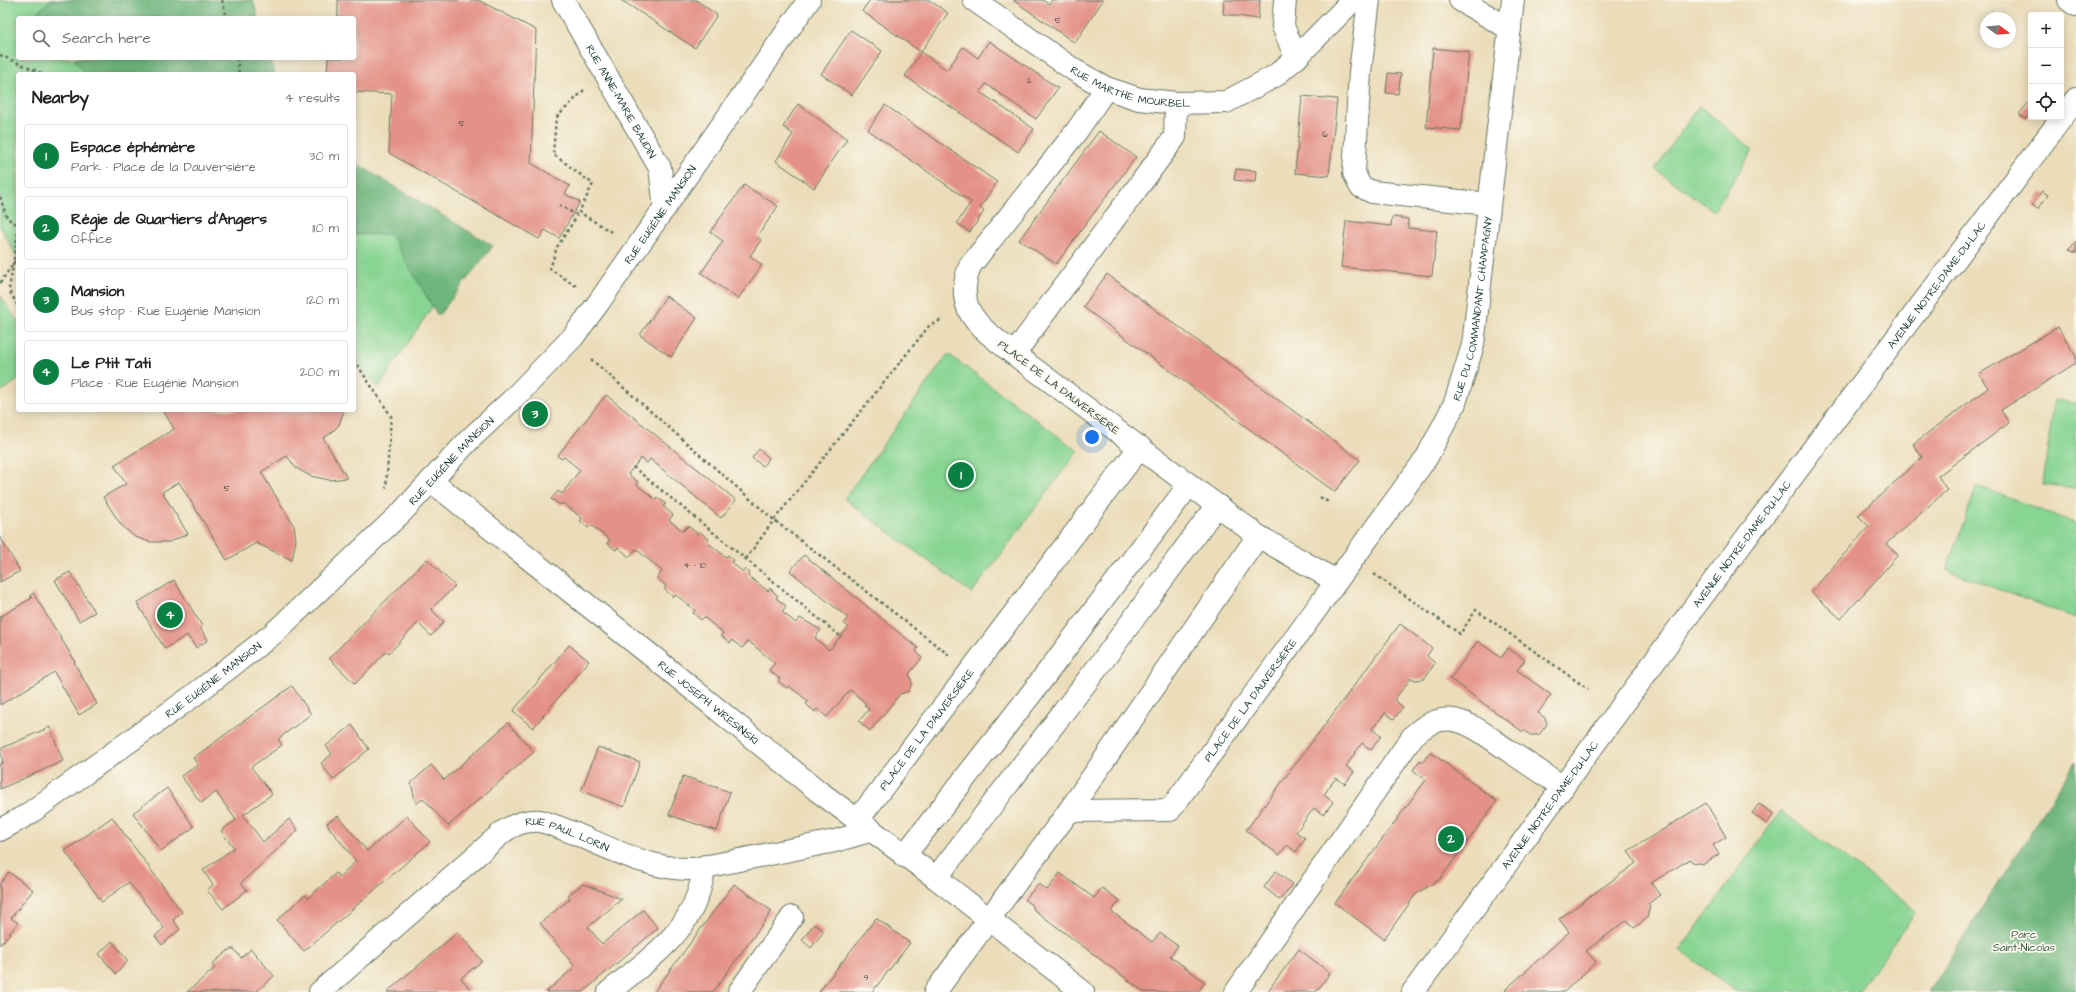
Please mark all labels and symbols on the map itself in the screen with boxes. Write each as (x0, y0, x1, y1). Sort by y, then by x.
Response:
north arrow (1980, 12, 2016, 48)
house number: 5 (1055, 14, 1062, 27)
street label: RUE ANNE-MARIE BAUDIN (582, 42, 660, 161)
street label: RUE MARTHE MOURBEL (1067, 62, 1191, 111)
house number: 2 (1026, 74, 1032, 87)
house number: 5 (459, 117, 466, 130)
house number: 6 (1322, 128, 1328, 141)
street label: RUE EUGÉNIE MANSION (621, 162, 700, 267)
street label: RUE DU COMMANDANT CHAMPAGNY (1449, 215, 1496, 403)
street label: AVENUE NOTRE-DAME-DU-LAC (1884, 218, 1990, 352)
street label: PLACE DE LA DAUVERSIÈRE (995, 337, 1123, 438)
pin: 3 (522, 399, 548, 429)
street label: RUE EUGÉNIE MANSION (405, 413, 498, 508)
your location (1082, 427, 1102, 447)
pin: 1 (948, 460, 974, 490)
street label: AVENUE NOTRE-DAME-DU-LAC (1689, 477, 1795, 611)
house number: 5 (224, 482, 231, 495)
house number: 4 - 10 (684, 559, 707, 572)
pin: 4 (157, 600, 183, 630)
street label: PLACE DE LA DAUVERSIÈRE (1201, 635, 1301, 765)
street label: RUE EUGÉNIE MANSION (162, 638, 265, 721)
street label: RUE JOSEPH WRESINSKI (655, 657, 762, 748)
street label: PLACE DE LA DAUVERSIÈRE (876, 665, 978, 793)
street label: AVENUE NOTRE-DAME-DU-LAC (1498, 737, 1602, 872)
street label: RUE PAUL LORIN (524, 814, 611, 856)
pin: 2 (1438, 824, 1464, 854)
park label: Parc Saint-Nicolas (1993, 927, 2056, 955)
house number: 9 (863, 971, 869, 984)

